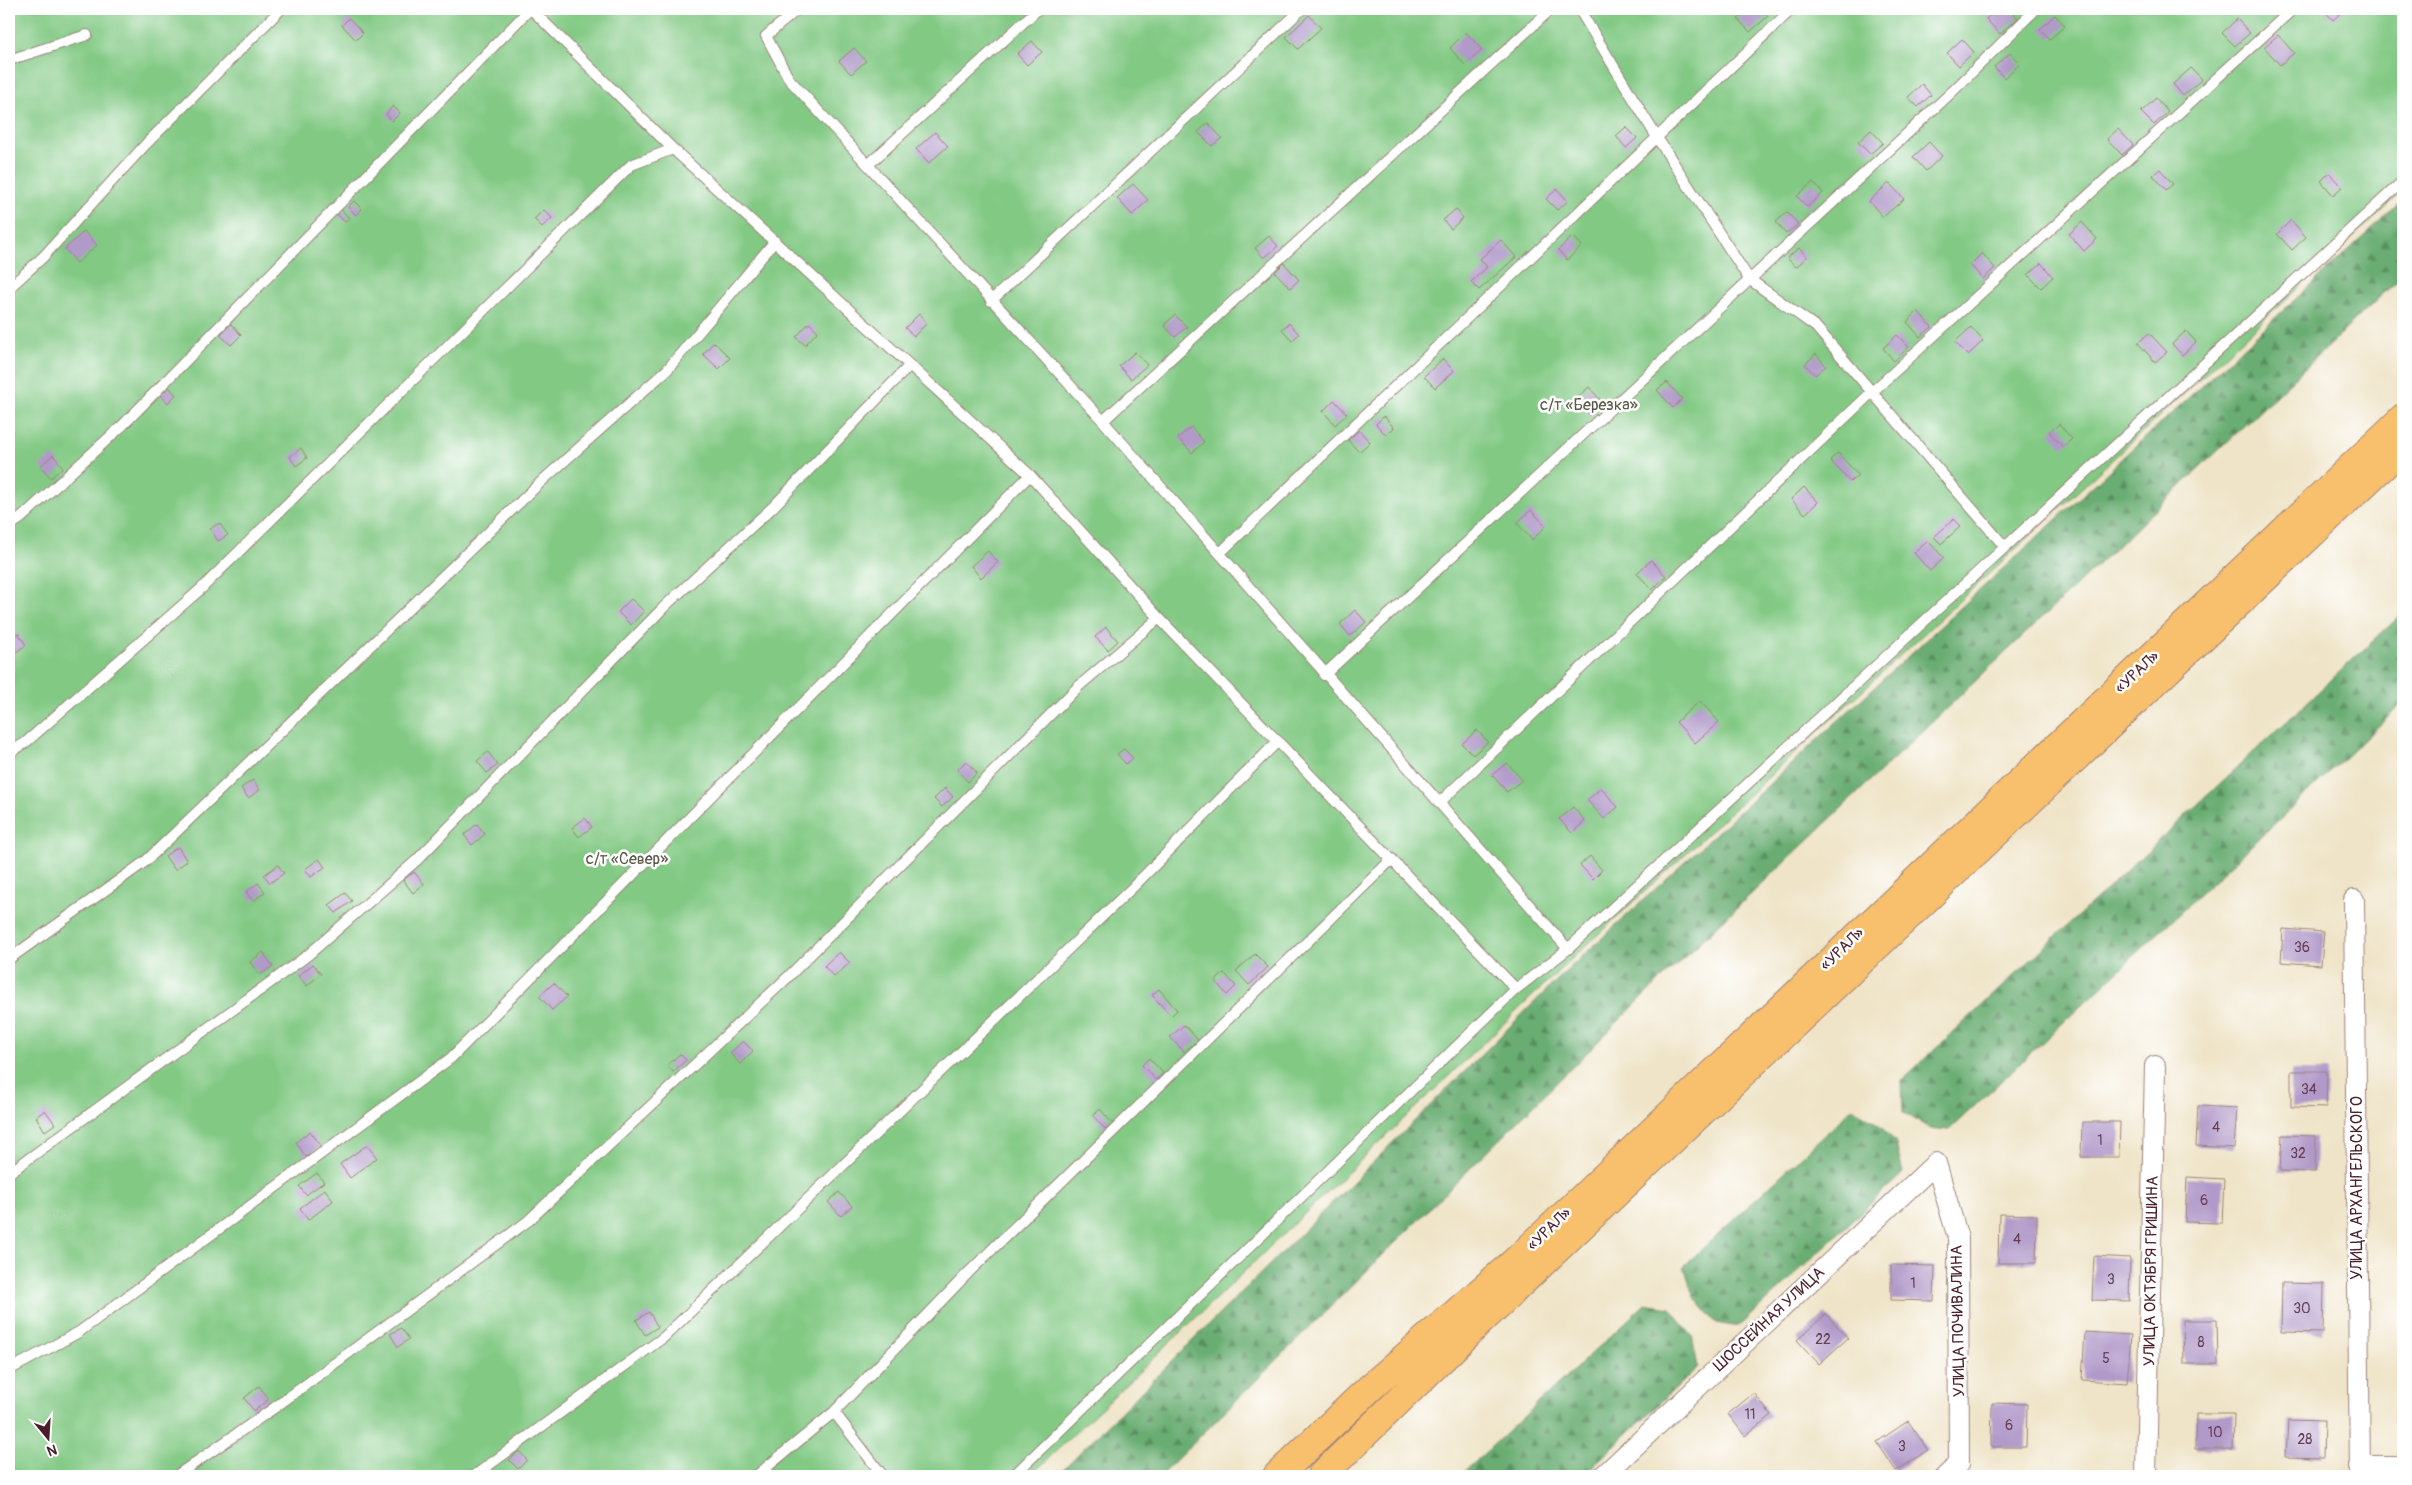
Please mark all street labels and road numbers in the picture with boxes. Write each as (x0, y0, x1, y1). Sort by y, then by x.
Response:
street label: «УРАЛ» (2111, 646, 2163, 698)
street label: «УРАЛ» (1816, 923, 1868, 975)
street label: УЛИЦА АРХАНГЕЛЬСКОГО (2347, 1096, 2367, 1280)
street label: УЛИЦА ОКТЯБРЯ ГРИШИНА (2139, 1176, 2163, 1366)
street label: «УРАЛ» (1523, 1203, 1575, 1255)
street label: УЛИЦА ПОЧИВАЛИНА (1947, 1245, 1969, 1397)
street label: ШОССЕЙНАЯ УЛИЦА (1709, 1262, 1829, 1376)

